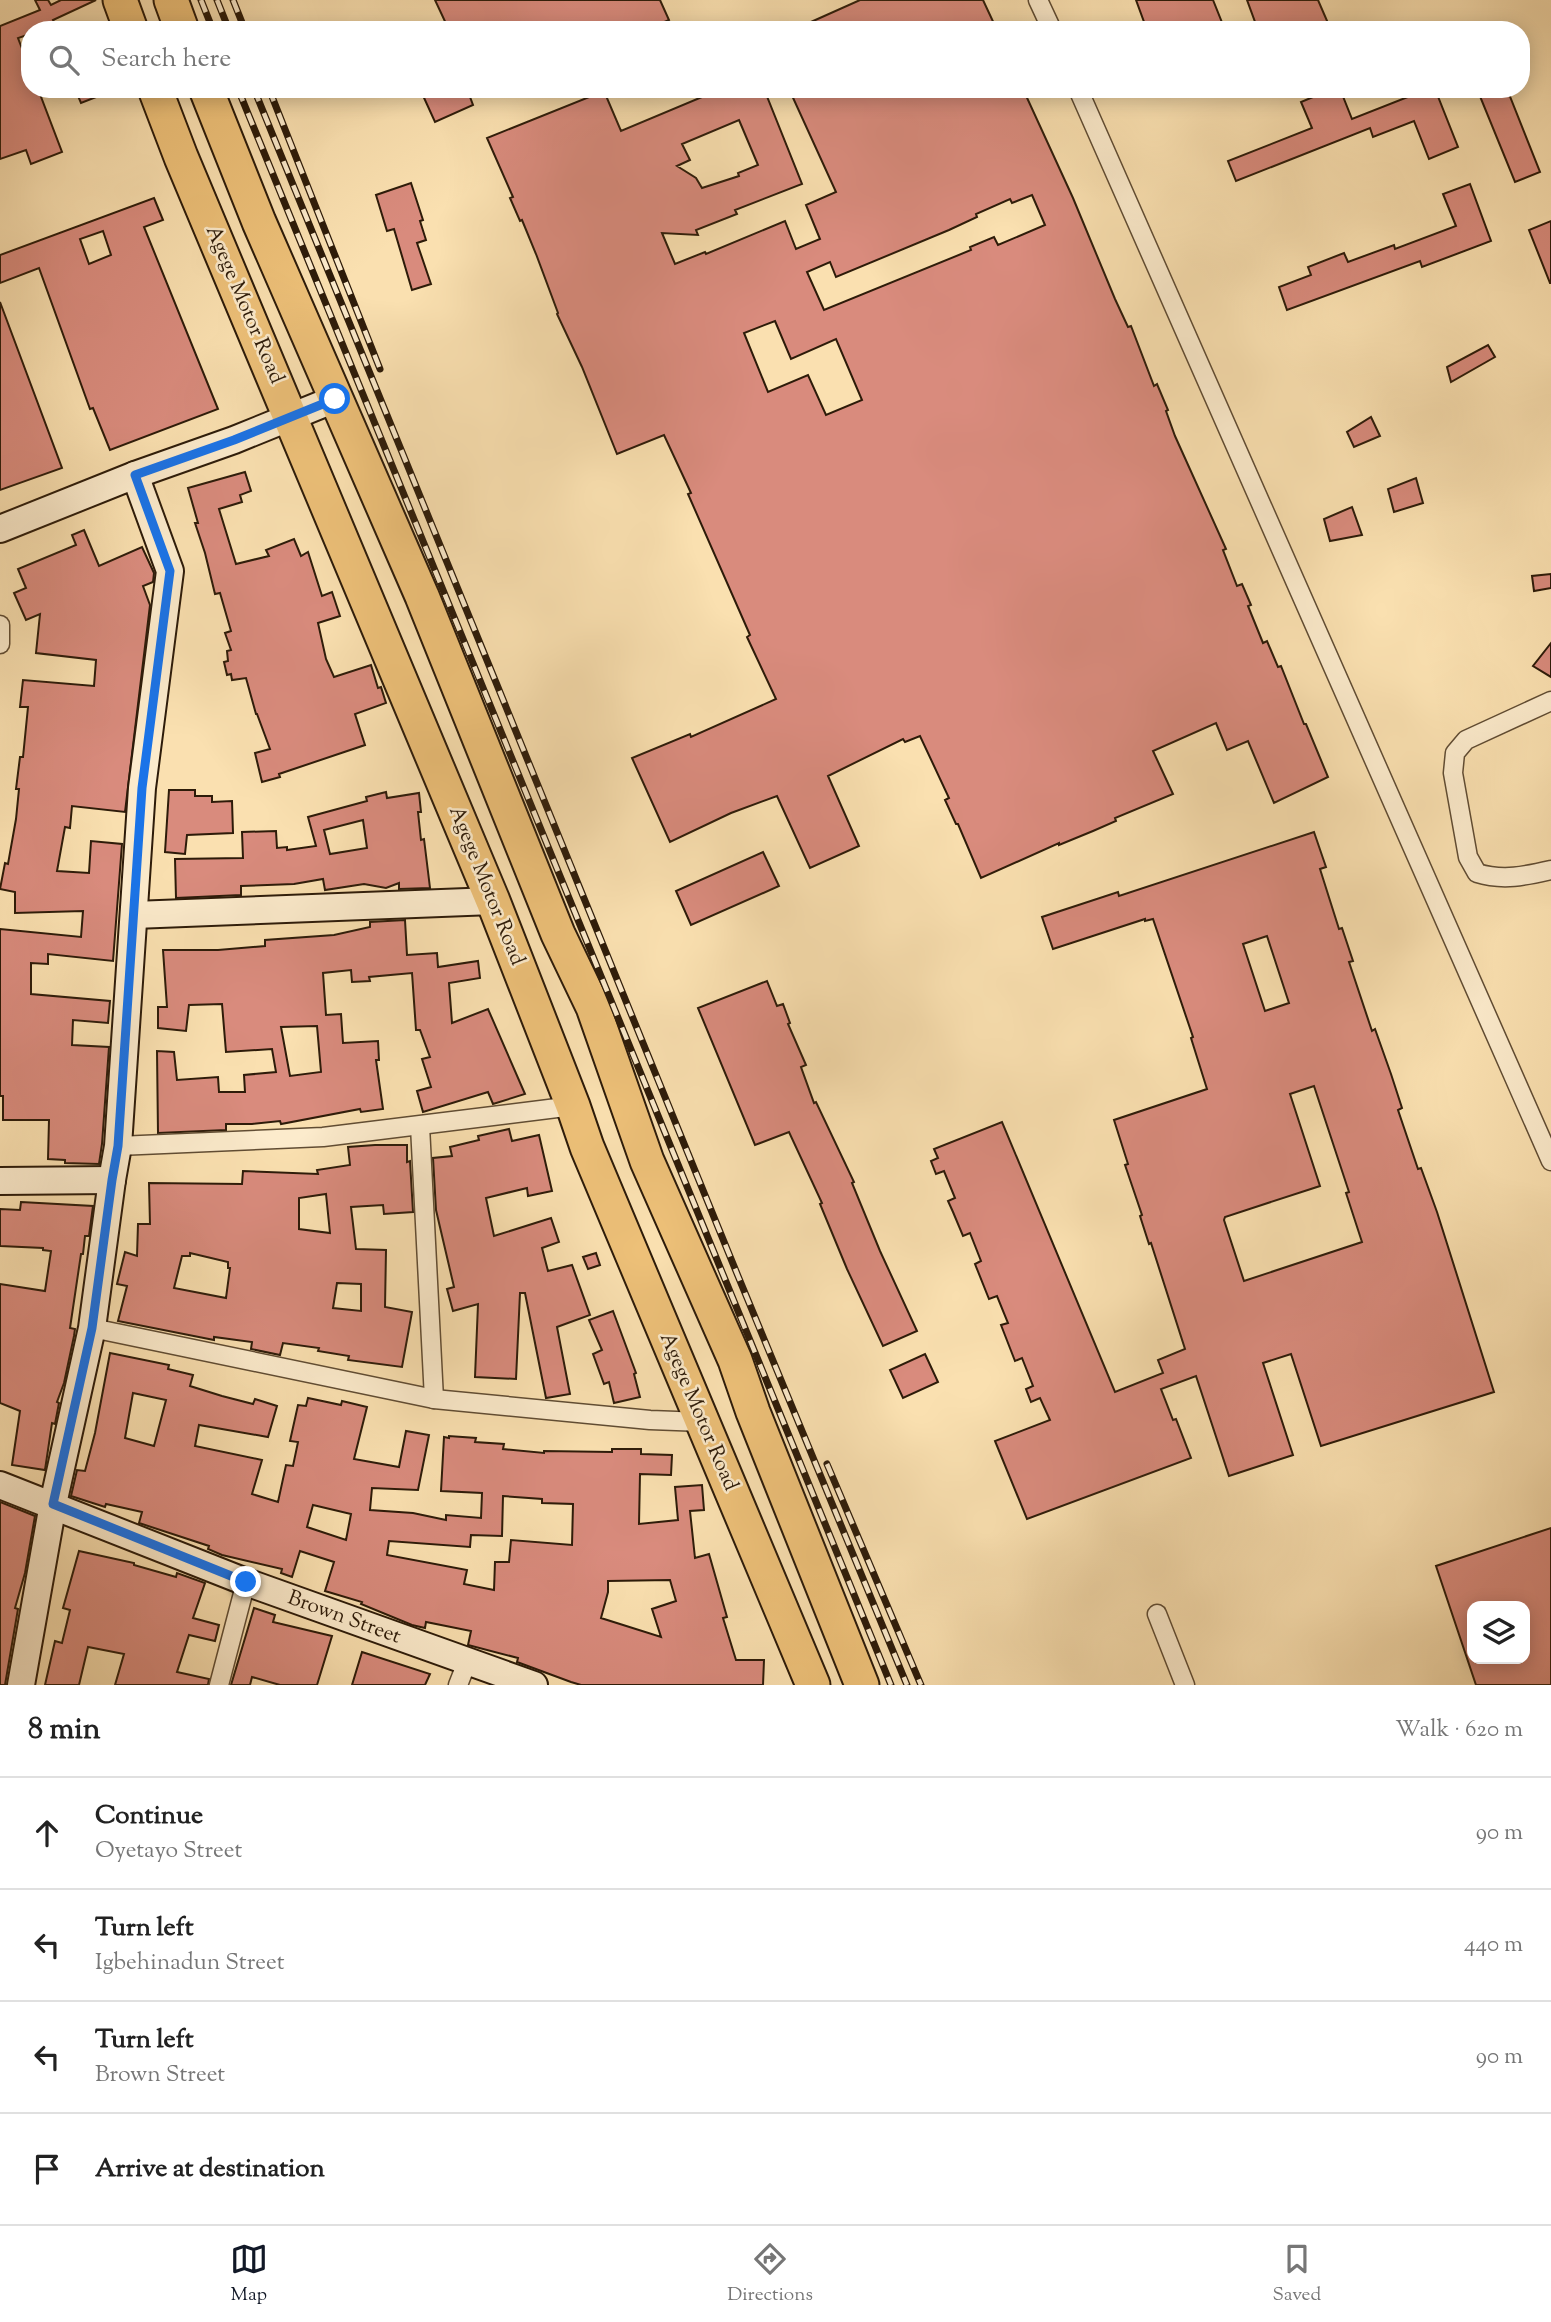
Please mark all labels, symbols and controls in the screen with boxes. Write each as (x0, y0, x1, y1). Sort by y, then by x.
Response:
search box (21, 21, 1530, 98)
icon: search (45, 41, 83, 79)
text: Search here (101, 41, 231, 78)
street label: Agege Motor Road (197, 221, 291, 389)
route start (319, 383, 350, 414)
street label: Agege Motor Road (440, 802, 532, 970)
street label: Agege Motor Road (651, 1328, 745, 1496)
route end (230, 1566, 261, 1597)
street label: Brown Street (283, 1584, 405, 1652)
map controls (1467, 1601, 1530, 1664)
button: layers (1467, 1601, 1530, 1664)
text: 8 min (28, 1709, 100, 1752)
text: Walk · 620 m (1395, 1714, 1523, 1747)
text: Continue (95, 1798, 203, 1835)
icon: ahead (28, 1814, 66, 1852)
text: 90 m (1476, 1817, 1523, 1850)
text: Oyetayo Street (95, 1835, 242, 1868)
text: Turn left (95, 1910, 194, 1947)
icon: left (28, 1926, 66, 1964)
text: 440 m (1464, 1929, 1523, 1962)
text: Igbehinadun Street (95, 1947, 285, 1980)
text: Turn left (95, 2022, 194, 2059)
icon: left (28, 2038, 66, 2076)
text: 90 m (1476, 2041, 1523, 2074)
text: Brown Street (95, 2059, 225, 2092)
icon: arrive (28, 2150, 66, 2188)
text: Arrive at destination (95, 2151, 325, 2188)
tab: Map (230, 2240, 268, 2309)
tab: Directions (727, 2240, 813, 2309)
tab: Saved (1272, 2240, 1321, 2309)

